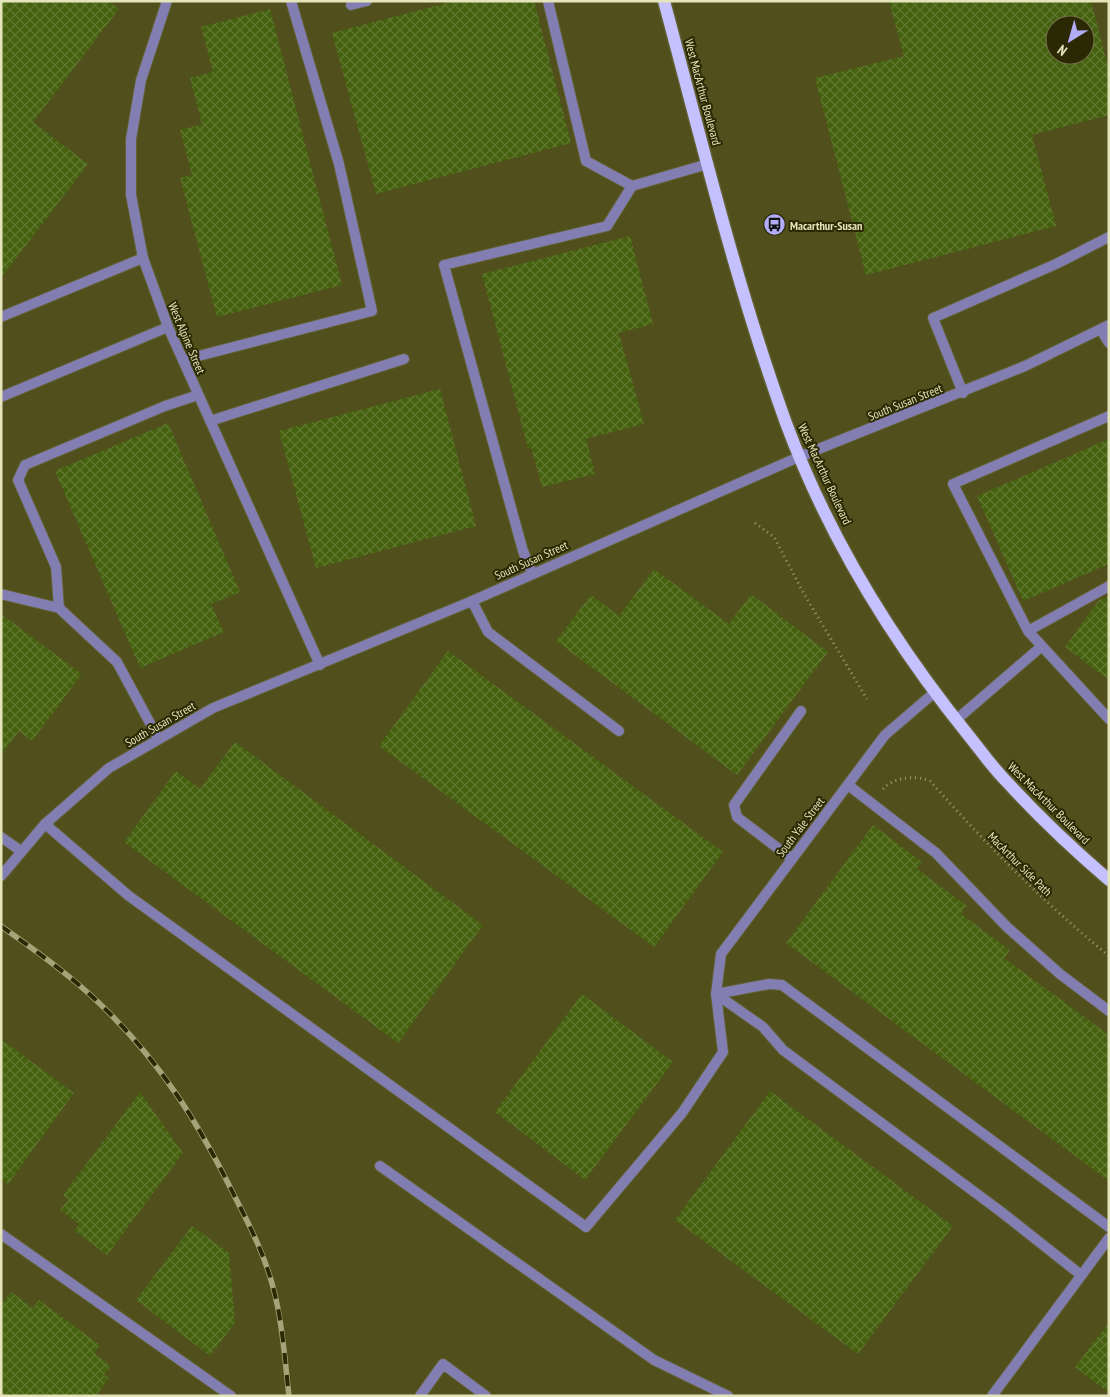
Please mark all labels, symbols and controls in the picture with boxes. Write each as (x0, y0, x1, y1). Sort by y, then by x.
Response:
north arrow (1045, 15, 1095, 65)
street label: West MacArthur Boulevard (682, 37, 724, 147)
text: N (1054, 41, 1071, 60)
bus stop icon: Macarthur-Susan (762, 213, 786, 237)
place label: Macarthur-Susan (790, 218, 862, 233)
street label: West Alpine Street (165, 300, 209, 377)
street label: South Susan Street (866, 380, 945, 424)
street label: West MacArthur Boulevard (795, 421, 855, 527)
street label: South Susan Street (492, 537, 571, 583)
street label: South Susan Street (122, 698, 198, 750)
street label: West MacArthur Boulevard (1005, 759, 1093, 847)
street label: South Yale Street (773, 794, 828, 860)
street label: MacArthur Side Path (985, 829, 1055, 899)

